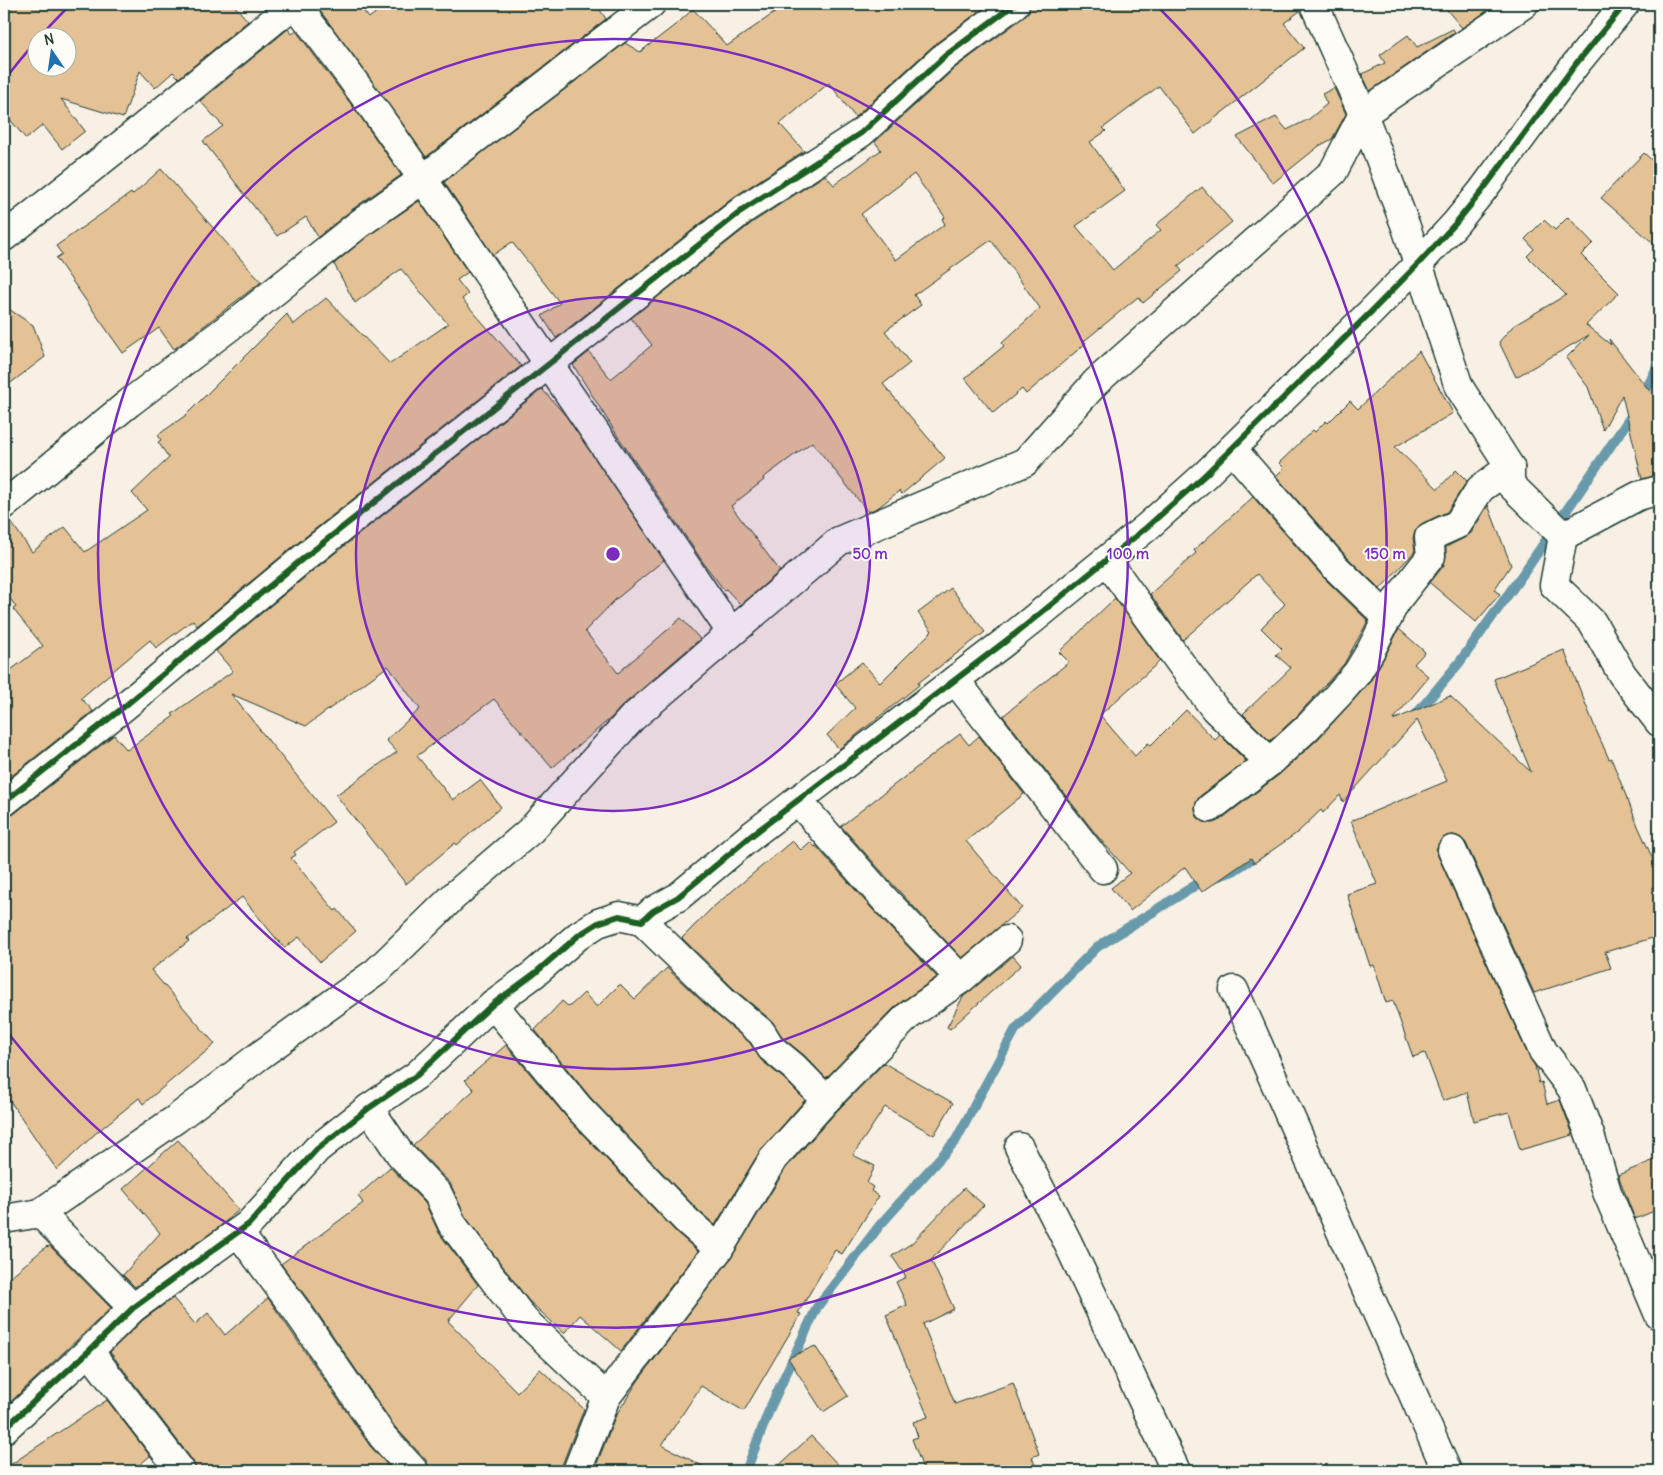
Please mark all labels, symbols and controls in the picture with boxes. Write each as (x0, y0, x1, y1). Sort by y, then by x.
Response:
north arrow (28, 28, 78, 78)
text: N (42, 29, 56, 49)
text: 50 m (852, 544, 888, 563)
text: 100 m (1107, 544, 1149, 563)
text: 150 m (1364, 544, 1406, 563)
centre of rings (604, 545, 622, 563)

